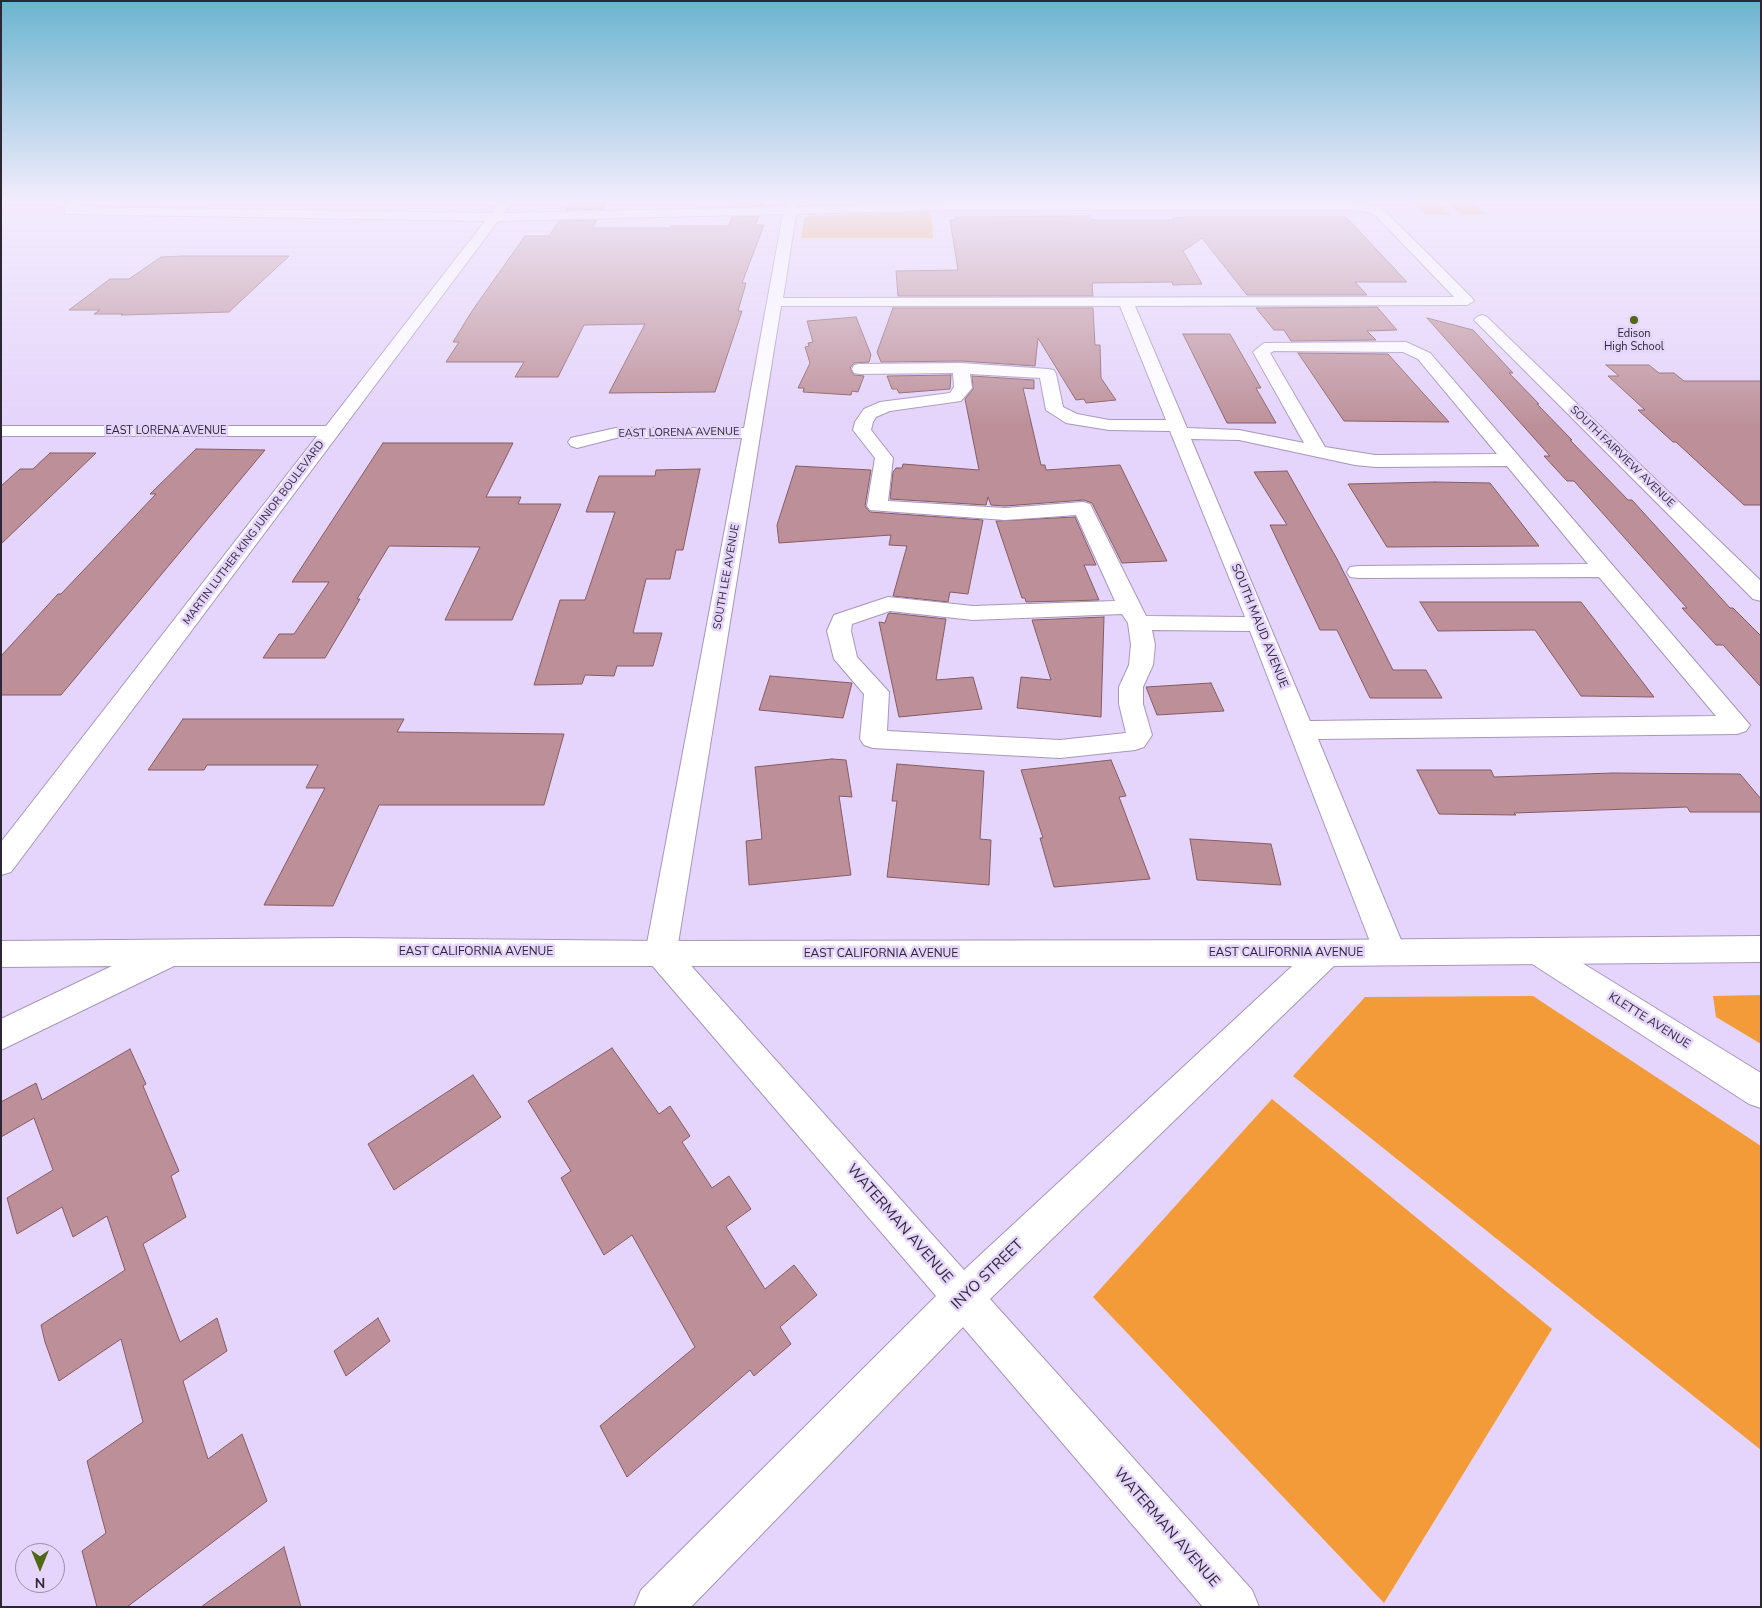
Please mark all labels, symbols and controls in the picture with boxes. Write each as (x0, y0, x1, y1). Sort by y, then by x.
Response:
marker: Edison High School (1628, 314, 1640, 326)
place label: Edison High School (1604, 327, 1664, 353)
street label: SOUTH FAIRVIEW AVENUE (1567, 404, 1677, 510)
street label: EAST LORENA AVENUE (106, 424, 226, 438)
street label: EAST LORENA AVENUE (618, 425, 740, 441)
street label: MARTIN LUTHER KING JUNIOR BOULEVARD (180, 438, 328, 628)
street label: SOUTH LEE AVENUE (711, 523, 743, 631)
street label: SOUTH MAUD AVENUE (1228, 562, 1290, 690)
street label: EAST CALIFORNIA AVENUE (399, 945, 553, 959)
street label: EAST CALIFORNIA AVENUE (1209, 946, 1363, 960)
street label: EAST CALIFORNIA AVENUE (804, 947, 958, 961)
street label: KLETTE AVENUE (1606, 990, 1692, 1052)
street label: WATERMAN AVENUE (842, 1161, 956, 1287)
street label: INYO STREET (948, 1236, 1028, 1314)
street label: WATERMAN AVENUE (1109, 1465, 1223, 1591)
north arrow (15, 1543, 65, 1593)
text: N (35, 1573, 45, 1592)

